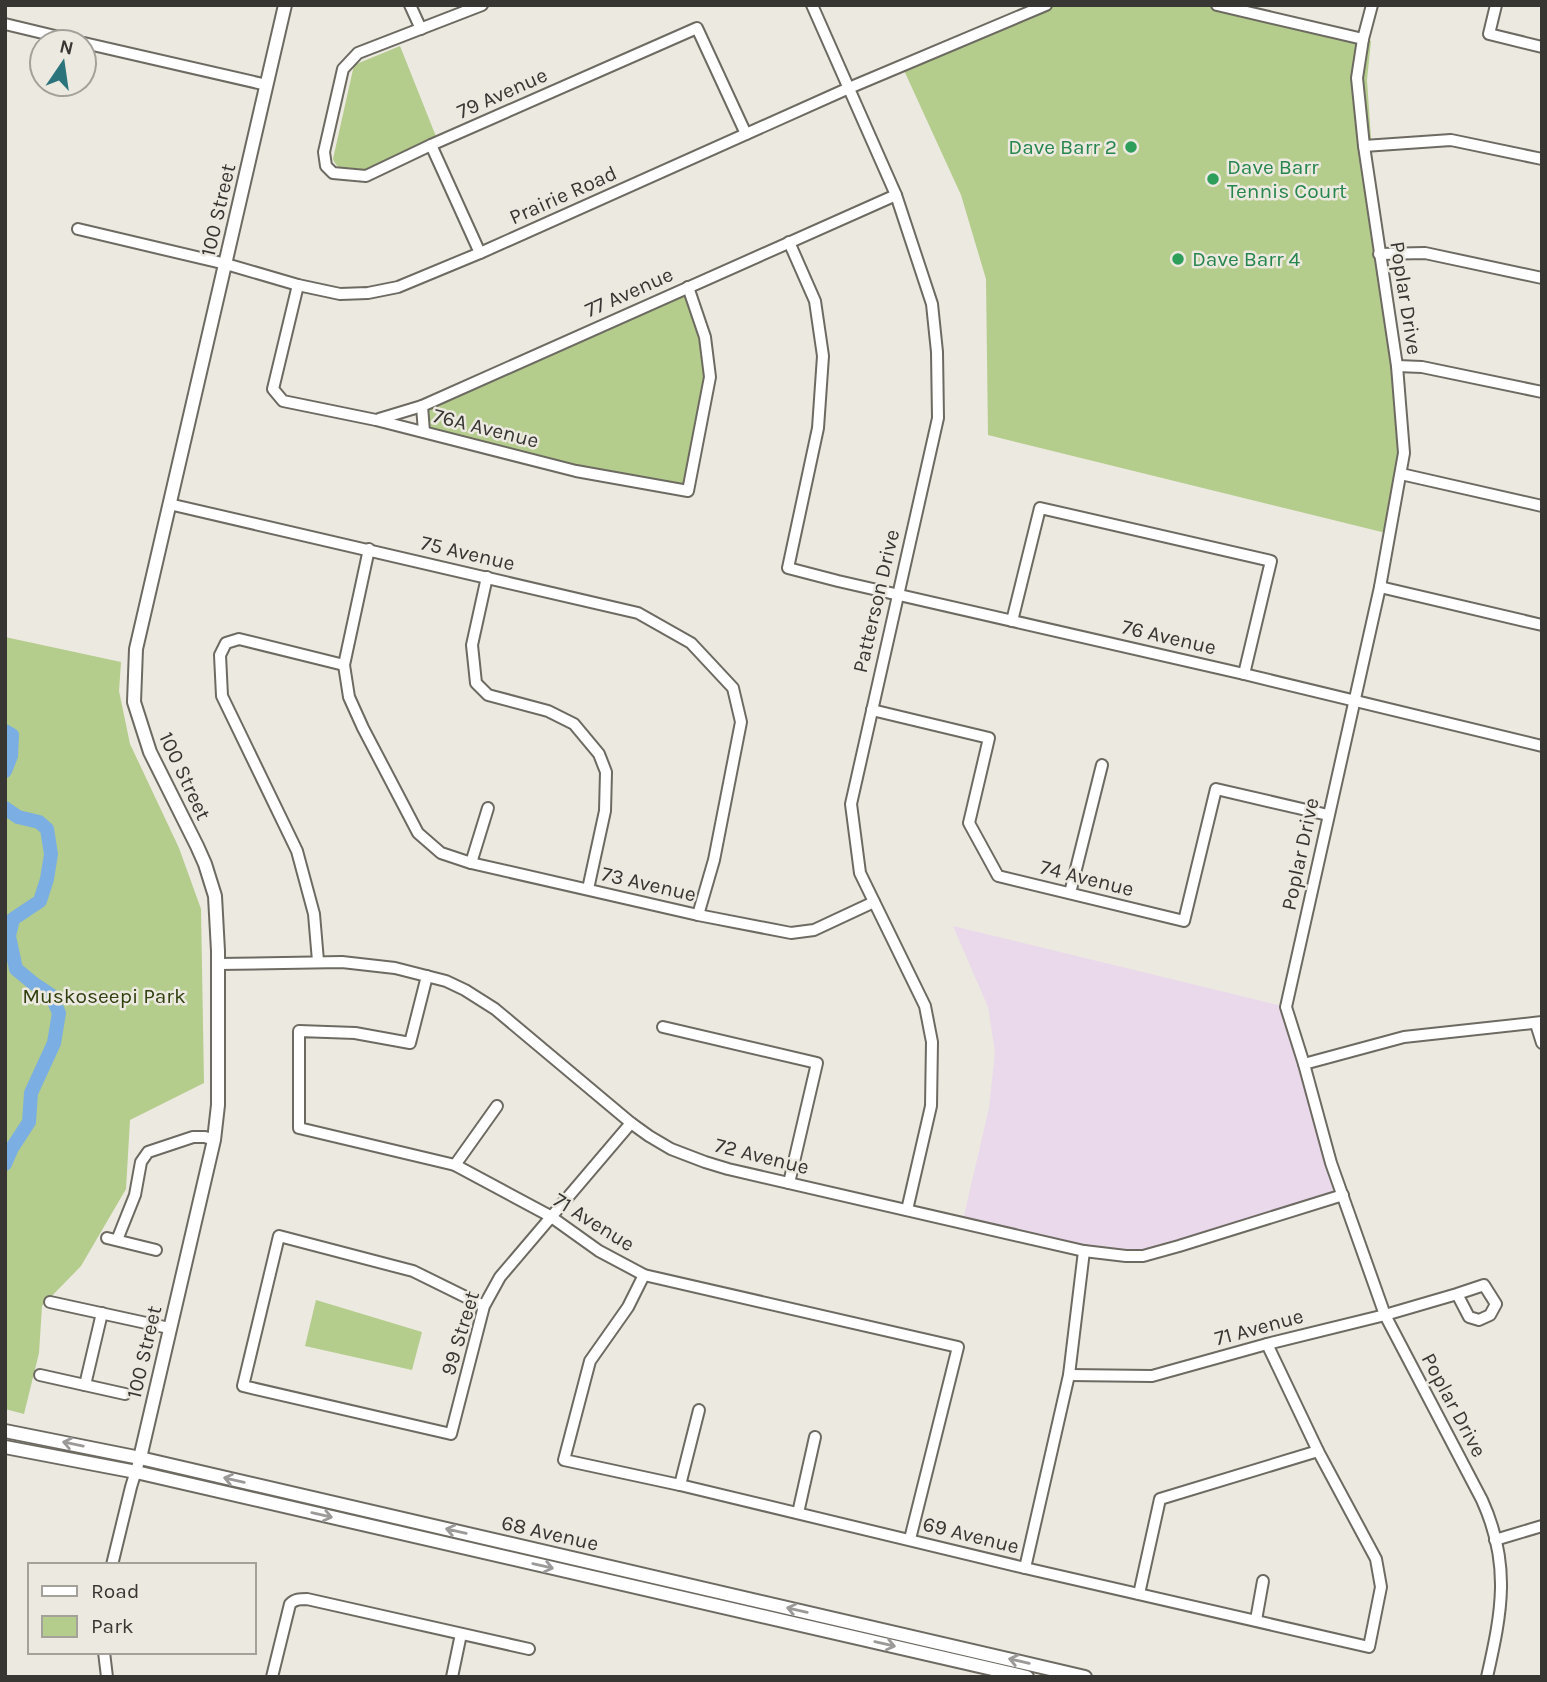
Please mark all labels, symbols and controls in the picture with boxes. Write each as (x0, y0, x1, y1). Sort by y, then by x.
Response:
north arrow (28, 28, 98, 98)
text: N (57, 35, 76, 60)
street label: 79 Avenue (453, 62, 551, 124)
place label: Dave Barr 2 (1008, 135, 1117, 159)
marker: Dave Barr 2 (1123, 139, 1139, 155)
place label: Dave Barr Tennis Court (1227, 155, 1347, 203)
street label: 100 Street (196, 161, 240, 259)
street label: Prairie Road (506, 161, 620, 229)
marker: Dave Barr Tennis Court (1205, 171, 1221, 187)
street label: Poplar Drive (1385, 240, 1427, 356)
place label: Dave Barr 4 (1192, 247, 1301, 271)
marker: Dave Barr 4 (1170, 251, 1186, 267)
street label: 77 Avenue (581, 262, 677, 322)
street label: 76A Avenue (431, 403, 541, 453)
street label: Patterson Drive (848, 527, 904, 675)
street label: 75 Avenue (419, 531, 517, 575)
street label: 76 Avenue (1120, 615, 1218, 659)
street label: 100 Street (154, 728, 216, 824)
street label: Poplar Drive (1276, 796, 1324, 912)
street label: 74 Avenue (1038, 855, 1136, 901)
street label: 73 Avenue (599, 861, 699, 907)
park label: Muskoseepi Park (22, 984, 186, 1008)
street label: 72 Avenue (712, 1133, 812, 1179)
street label: 71 Avenue (549, 1188, 639, 1256)
street label: 99 Street (436, 1288, 484, 1378)
street label: 100 Street (122, 1303, 166, 1401)
street label: 71 Avenue (1212, 1304, 1306, 1350)
street label: Poplar Drive (1417, 1349, 1491, 1461)
one-way arrow (62, 1436, 85, 1450)
one-way arrow (224, 1473, 246, 1486)
one-way arrow (310, 1509, 333, 1522)
street label: 68 Avenue (499, 1510, 601, 1556)
street label: 69 Avenue (920, 1511, 1022, 1559)
one-way arrow (445, 1524, 468, 1537)
one-way arrow (531, 1560, 554, 1573)
legend (28, 1563, 256, 1654)
text: Road (91, 1579, 139, 1603)
one-way arrow (786, 1603, 809, 1616)
text: Park (91, 1614, 134, 1638)
one-way arrow (873, 1638, 895, 1651)
one-way arrow (1008, 1654, 1031, 1668)

